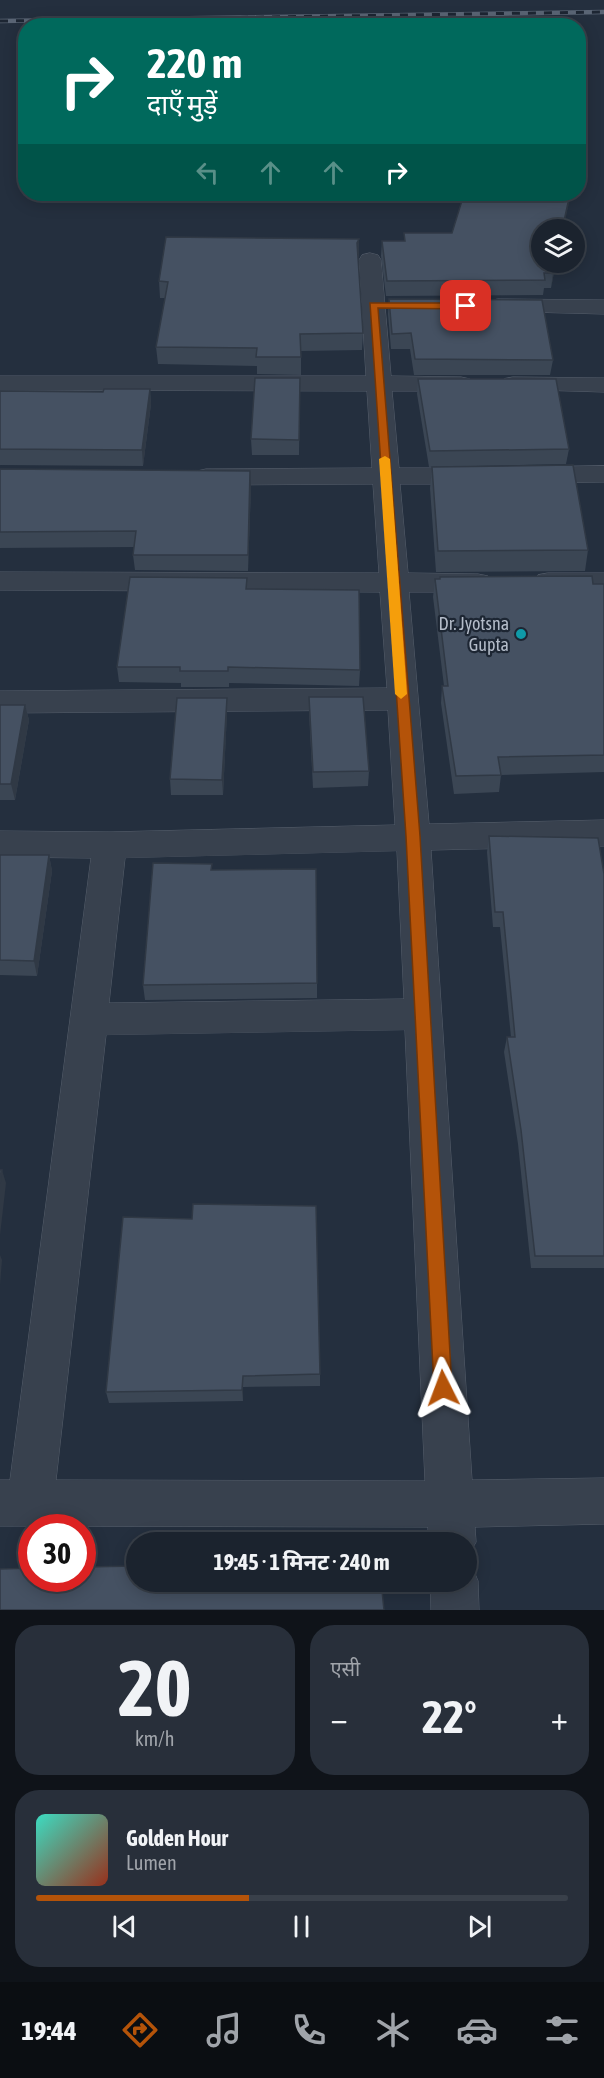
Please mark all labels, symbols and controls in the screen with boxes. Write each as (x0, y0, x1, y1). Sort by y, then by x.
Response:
text: 220 m (147, 39, 242, 87)
icon: right (48, 42, 126, 120)
text: दाएँ मुड़ें (147, 89, 218, 120)
icon: left (191, 156, 224, 189)
icon: ahead (254, 156, 287, 189)
icon: ahead (317, 156, 350, 189)
icon: right (380, 156, 413, 189)
map controls (531, 219, 585, 273)
button: layers (531, 219, 585, 273)
pin (440, 280, 491, 331)
icon: arrive (449, 289, 482, 322)
place label: Dr. Jyotsna Gupta (439, 613, 509, 655)
marker: Dr. Jyotsna Gupta (514, 627, 528, 641)
position arrow (411, 1356, 475, 1420)
speed limit sign: 30 (18, 1514, 96, 1592)
text: 19:45 · 1 मिनट · 240 m (213, 1549, 390, 1575)
text: 20 (118, 1643, 191, 1733)
text: एसी (331, 1657, 360, 1680)
text: 22° (422, 1691, 477, 1743)
text: − (331, 1699, 348, 1737)
text: + (551, 1699, 568, 1737)
text: km/h (135, 1727, 175, 1750)
text: Golden Hour (126, 1825, 228, 1851)
text: Lumen (126, 1851, 177, 1874)
icon: previous (108, 1910, 141, 1943)
icon: pause (285, 1910, 318, 1943)
icon: next (463, 1910, 496, 1943)
icon: directions (119, 2009, 161, 2051)
icon: music (203, 2009, 245, 2051)
icon: phone (288, 2009, 330, 2051)
icon: climate (372, 2009, 414, 2051)
icon: car (456, 2009, 498, 2051)
icon: filters (541, 2009, 583, 2051)
text: 19:44 (21, 2015, 77, 2046)

